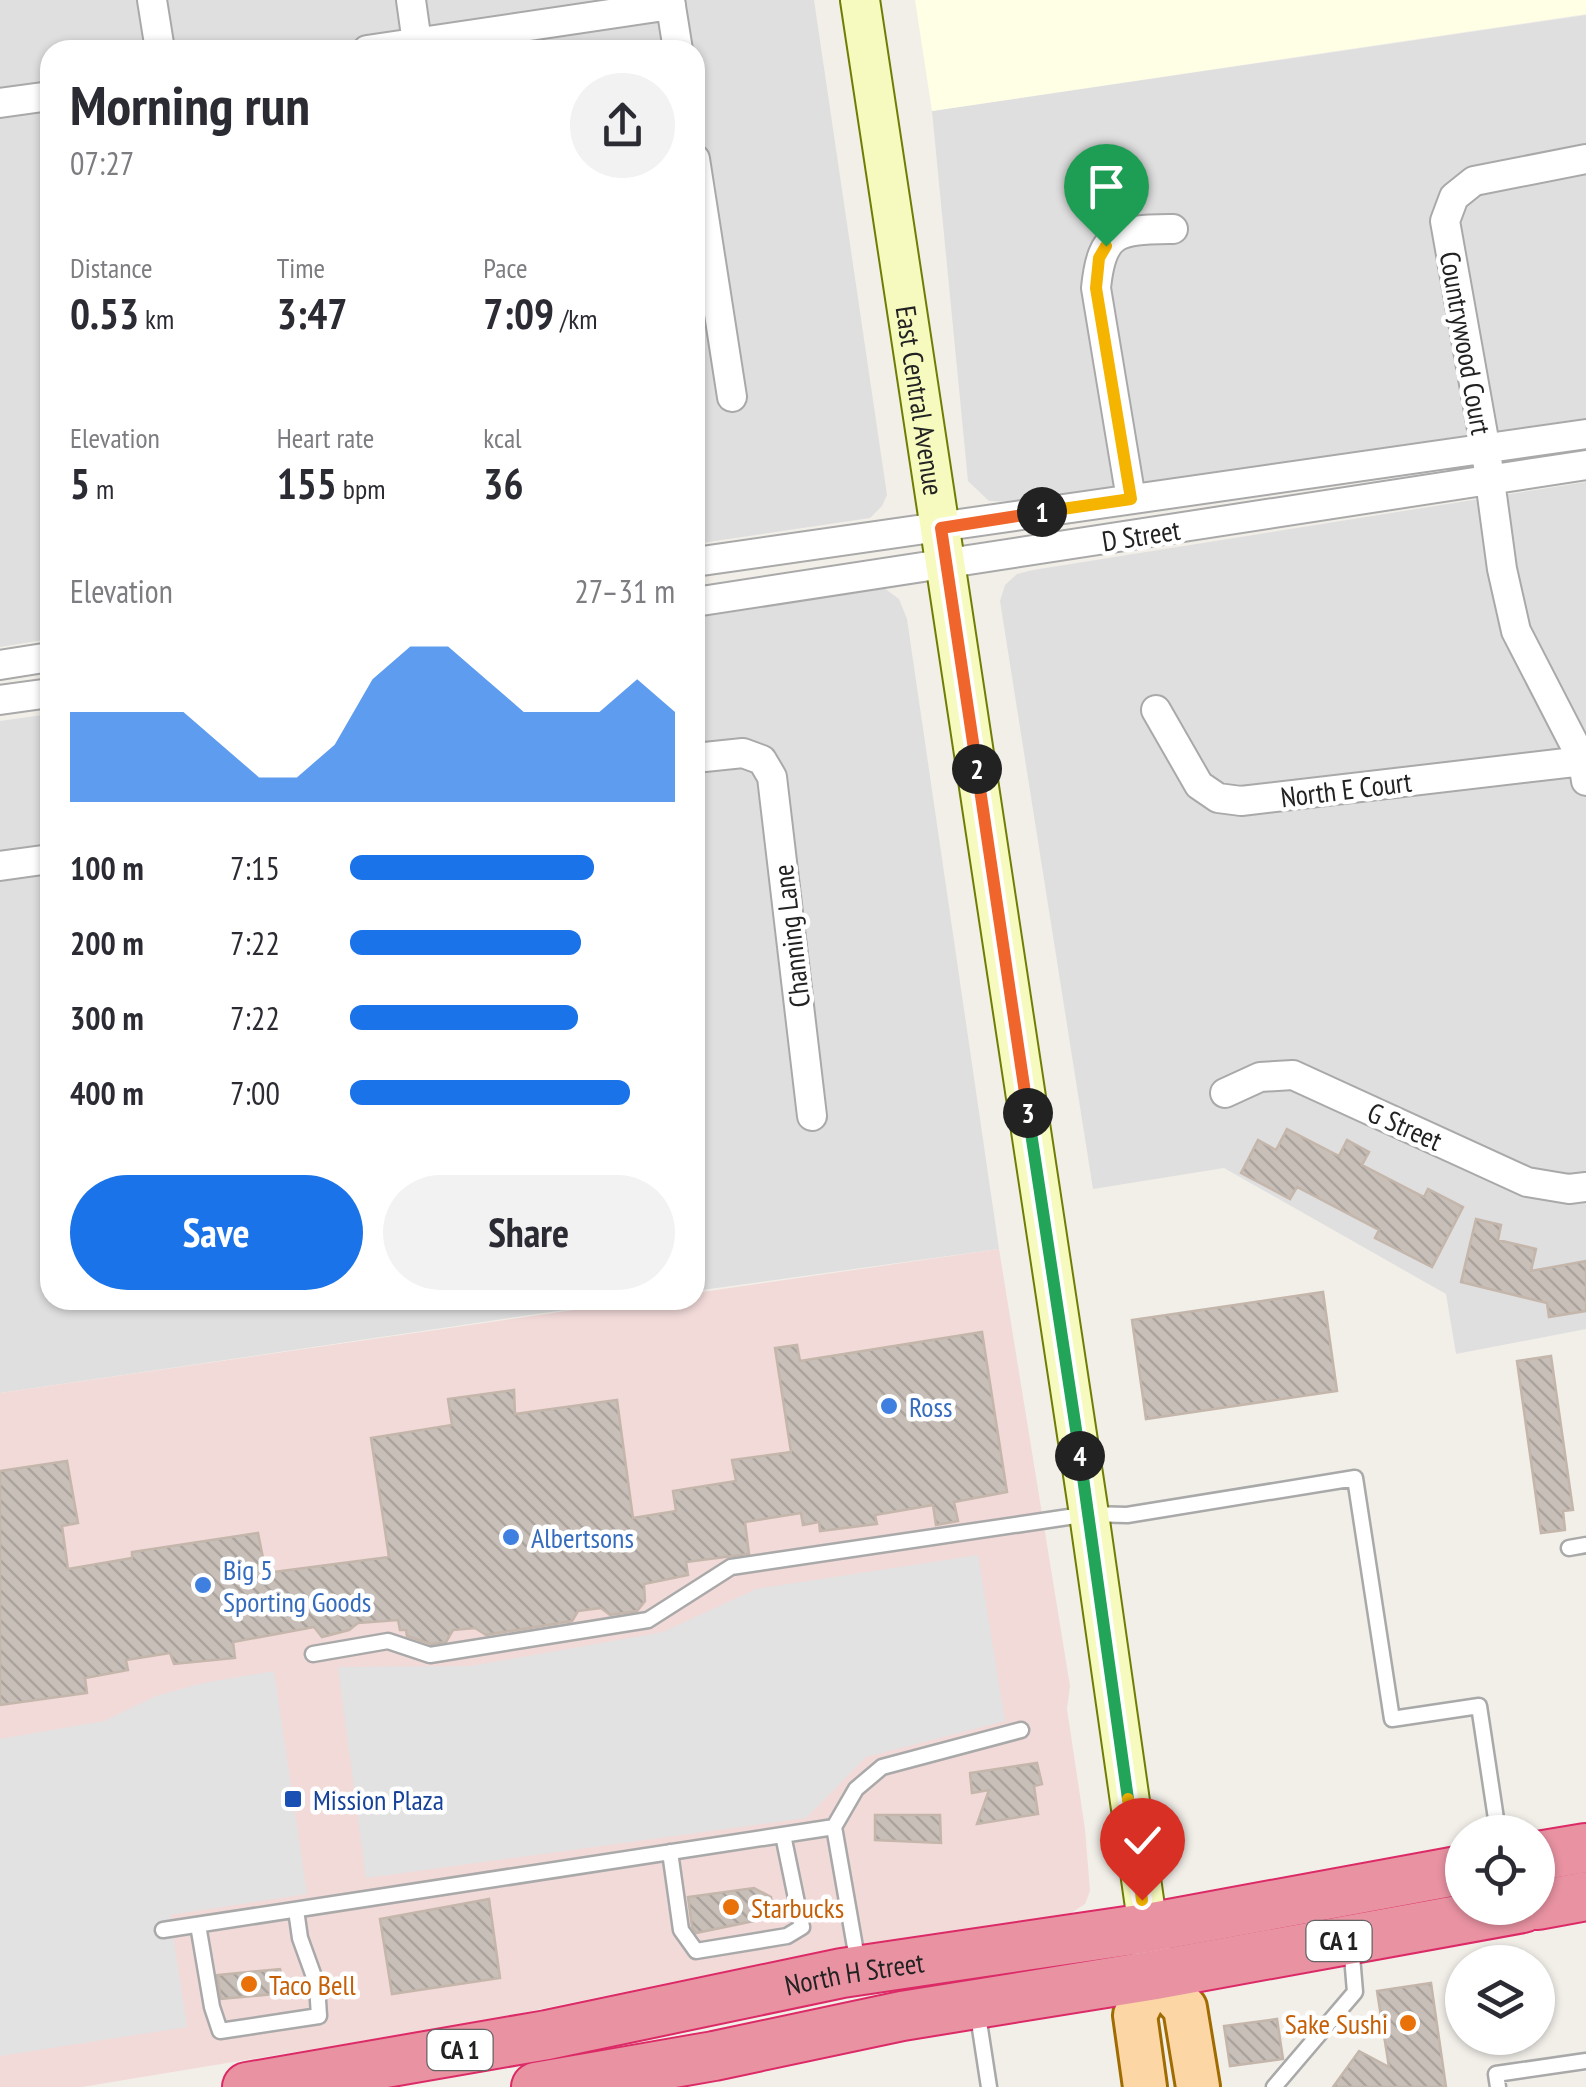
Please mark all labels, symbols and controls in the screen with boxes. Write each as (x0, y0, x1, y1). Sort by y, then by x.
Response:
text: Morning run (70, 69, 310, 140)
button: share (570, 73, 675, 178)
text: 07:27 (70, 142, 134, 184)
pin (1064, 144, 1149, 247)
icon: arrive (1079, 159, 1134, 214)
street label: Countrywood Court (1432, 248, 1500, 438)
text: Distance (70, 249, 153, 286)
text: Time (277, 249, 325, 286)
text: Pace (483, 249, 527, 286)
text: 0.53 (70, 286, 139, 341)
text: 3:47 (277, 286, 347, 341)
text: 7:09 (483, 286, 554, 341)
text: km (139, 300, 174, 337)
text: /km (554, 300, 597, 337)
street label: East Central Avenue (888, 303, 953, 498)
text: Elevation (70, 419, 160, 456)
text: Heart rate (277, 419, 374, 456)
text: kcal (483, 419, 522, 456)
text: 5 (70, 456, 90, 511)
text: 155 (277, 456, 337, 511)
text: 36 (483, 456, 523, 511)
text: m (90, 470, 114, 507)
text: bpm (337, 470, 385, 507)
pin: 1 (1017, 487, 1067, 537)
text: 1 (1035, 493, 1049, 530)
street label: D Street (1099, 511, 1183, 559)
text: Elevation (70, 570, 173, 612)
text: 27–31 m (574, 570, 675, 612)
pin: 2 (952, 744, 1002, 794)
text: 2 (970, 750, 984, 787)
street label: North E Court (1278, 763, 1414, 815)
text: 100 m (70, 847, 144, 889)
text: 7:15 (230, 847, 280, 889)
street label: Channing Lane (764, 862, 818, 1010)
text: 200 m (70, 922, 144, 964)
text: 7:22 (230, 922, 280, 964)
text: 300 m (70, 997, 144, 1039)
text: 7:22 (230, 997, 280, 1039)
text: 400 m (70, 1072, 144, 1114)
text: 7:00 (230, 1072, 280, 1114)
pin: 3 (1003, 1088, 1053, 1138)
street label: G Street (1362, 1093, 1448, 1159)
text: 3 (1021, 1094, 1035, 1131)
button: Save (70, 1175, 363, 1290)
button: Share (383, 1175, 675, 1290)
place label: Ross (909, 1388, 952, 1425)
marker: Ross (878, 1395, 900, 1417)
pin: 4 (1055, 1431, 1105, 1481)
text: 4 (1073, 1437, 1087, 1474)
place label: Albertsons (531, 1519, 634, 1556)
marker: Albertsons (500, 1526, 522, 1548)
place label: Big 5 Sporting Goods (223, 1551, 371, 1620)
marker: Big 5 Sporting Goods (192, 1574, 214, 1596)
place label: Mission Plaza (313, 1781, 444, 1818)
marker: Mission Plaza (282, 1788, 304, 1810)
pin (1100, 1798, 1185, 1901)
icon: check (1115, 1813, 1170, 1868)
map controls (1445, 1815, 1555, 2055)
button: locate (1445, 1815, 1555, 1925)
place label: Starbucks (751, 1889, 844, 1926)
marker: Starbucks (720, 1896, 742, 1918)
road number: CA 1 (1306, 1921, 1372, 1961)
street label: North H Street (781, 1943, 926, 2003)
button: layers (1445, 1945, 1555, 2055)
place label: Taco Bell (269, 1966, 356, 2003)
marker: Taco Bell (238, 1973, 260, 1995)
place label: Sake Sushi (1285, 2005, 1388, 2042)
marker: Sake Sushi (1397, 2012, 1419, 2034)
road number: CA 1 (428, 2030, 492, 2070)

